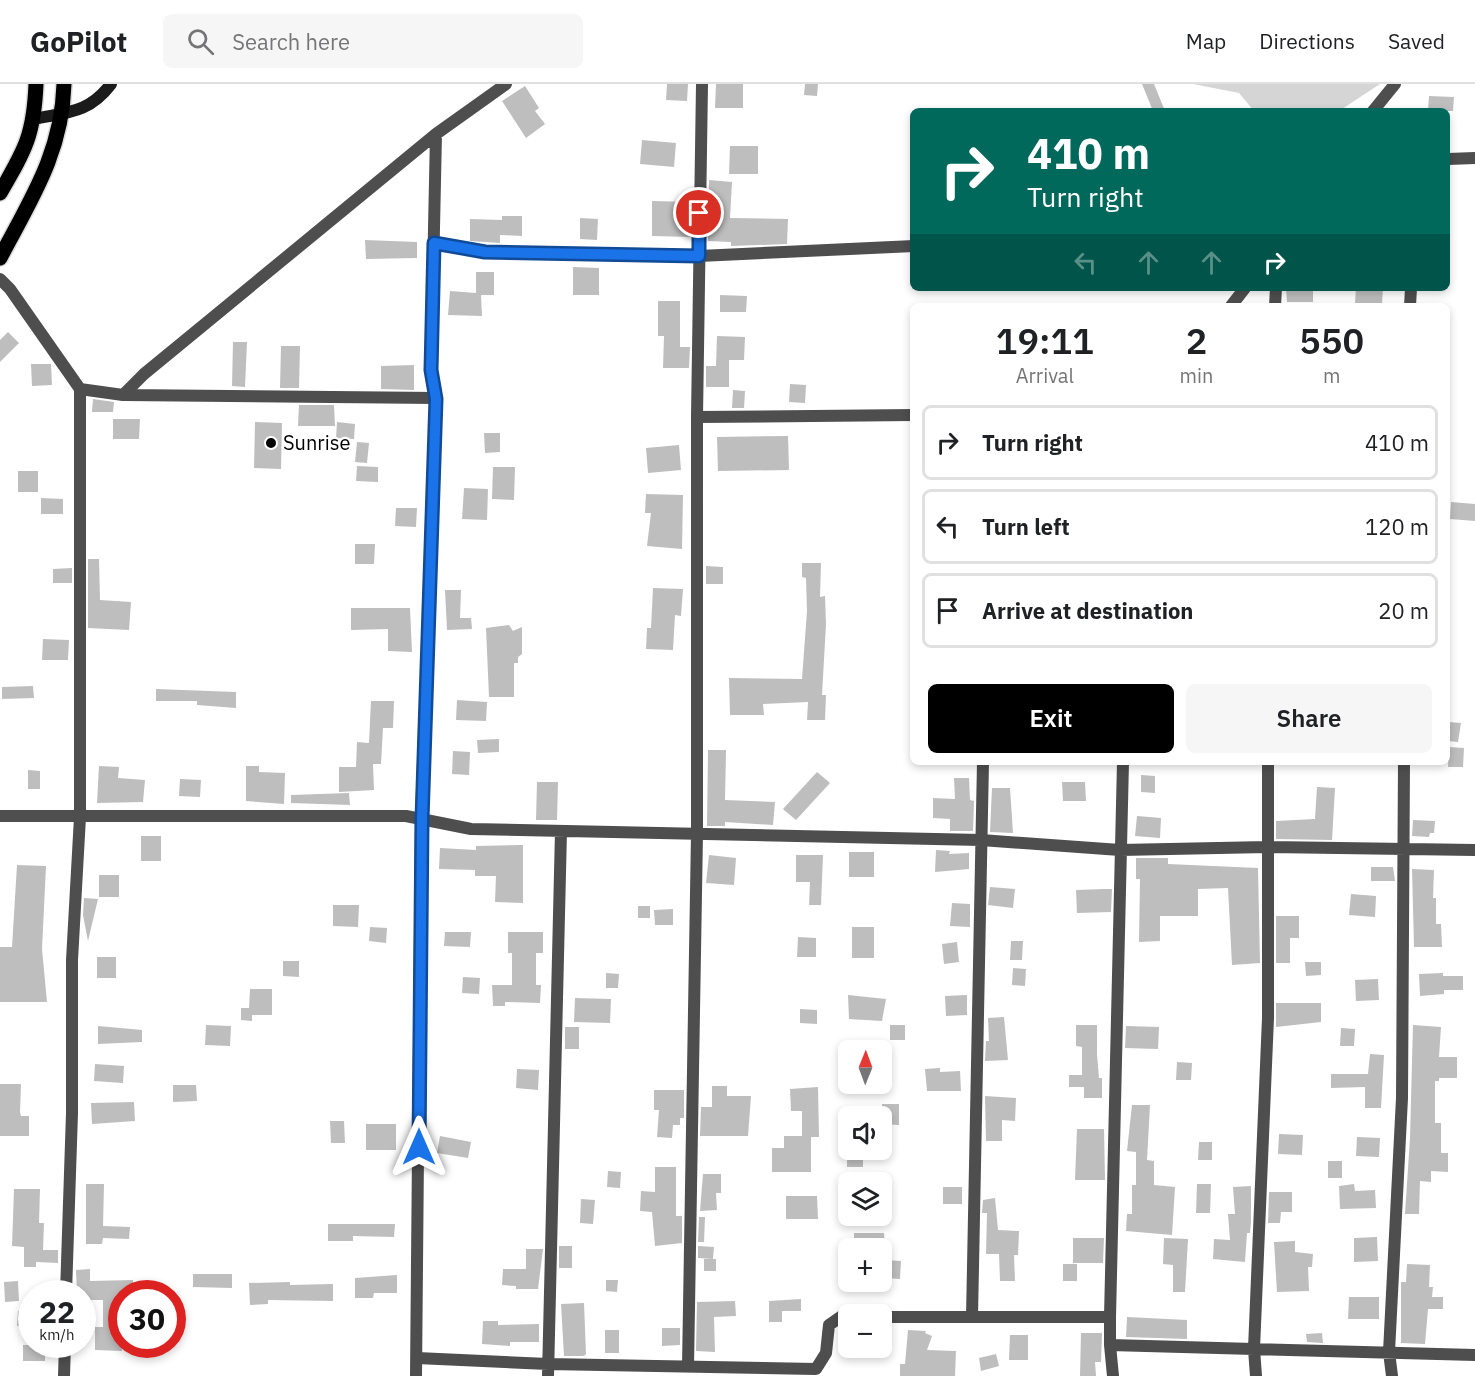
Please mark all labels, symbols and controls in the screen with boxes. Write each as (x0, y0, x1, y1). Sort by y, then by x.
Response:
search box (163, 14, 583, 68)
text: GoPilot (30, 23, 127, 60)
icon: search (184, 25, 217, 58)
text: Search here (232, 27, 350, 56)
text: Map (1186, 27, 1226, 55)
text: Directions (1259, 27, 1355, 55)
text: Saved (1388, 27, 1445, 55)
text: 410 m (1027, 126, 1150, 181)
icon: right (928, 132, 1006, 210)
text: Turn right (1027, 179, 1144, 214)
pin (673, 187, 724, 238)
icon: arrive (682, 196, 715, 229)
icon: left (1069, 246, 1102, 279)
icon: ahead (1132, 246, 1165, 279)
icon: ahead (1195, 246, 1228, 279)
icon: right (1258, 246, 1291, 279)
text: 19:11 (996, 317, 1094, 364)
text: 2 (1186, 317, 1207, 364)
text: 550 (1299, 317, 1364, 364)
text: Arrival (1016, 362, 1074, 389)
text: min (1180, 362, 1213, 389)
text: m (1323, 362, 1340, 389)
icon: right (931, 426, 964, 459)
text: Turn right (982, 428, 1083, 457)
text: 410 m (1365, 428, 1429, 457)
place label: Sunrise (283, 429, 350, 456)
marker: Sunrise (264, 436, 278, 450)
icon: left (931, 510, 964, 543)
text: Turn left (982, 512, 1070, 541)
text: 120 m (1365, 512, 1429, 541)
icon: arrive (931, 594, 964, 627)
text: Arrive at destination (982, 596, 1193, 625)
text: 20 m (1378, 596, 1429, 625)
button: Exit (928, 684, 1174, 753)
button: Share (1186, 684, 1432, 753)
north arrow (838, 1040, 892, 1094)
map controls (838, 1040, 892, 1358)
button: sound (838, 1106, 892, 1160)
position arrow (387, 1115, 451, 1179)
button: layers (838, 1172, 892, 1226)
button: + (838, 1238, 892, 1292)
speed limit sign: 30 (108, 1280, 186, 1358)
text: 22 (39, 1292, 75, 1331)
button: − (838, 1304, 892, 1358)
text: km/h (39, 1325, 75, 1344)

